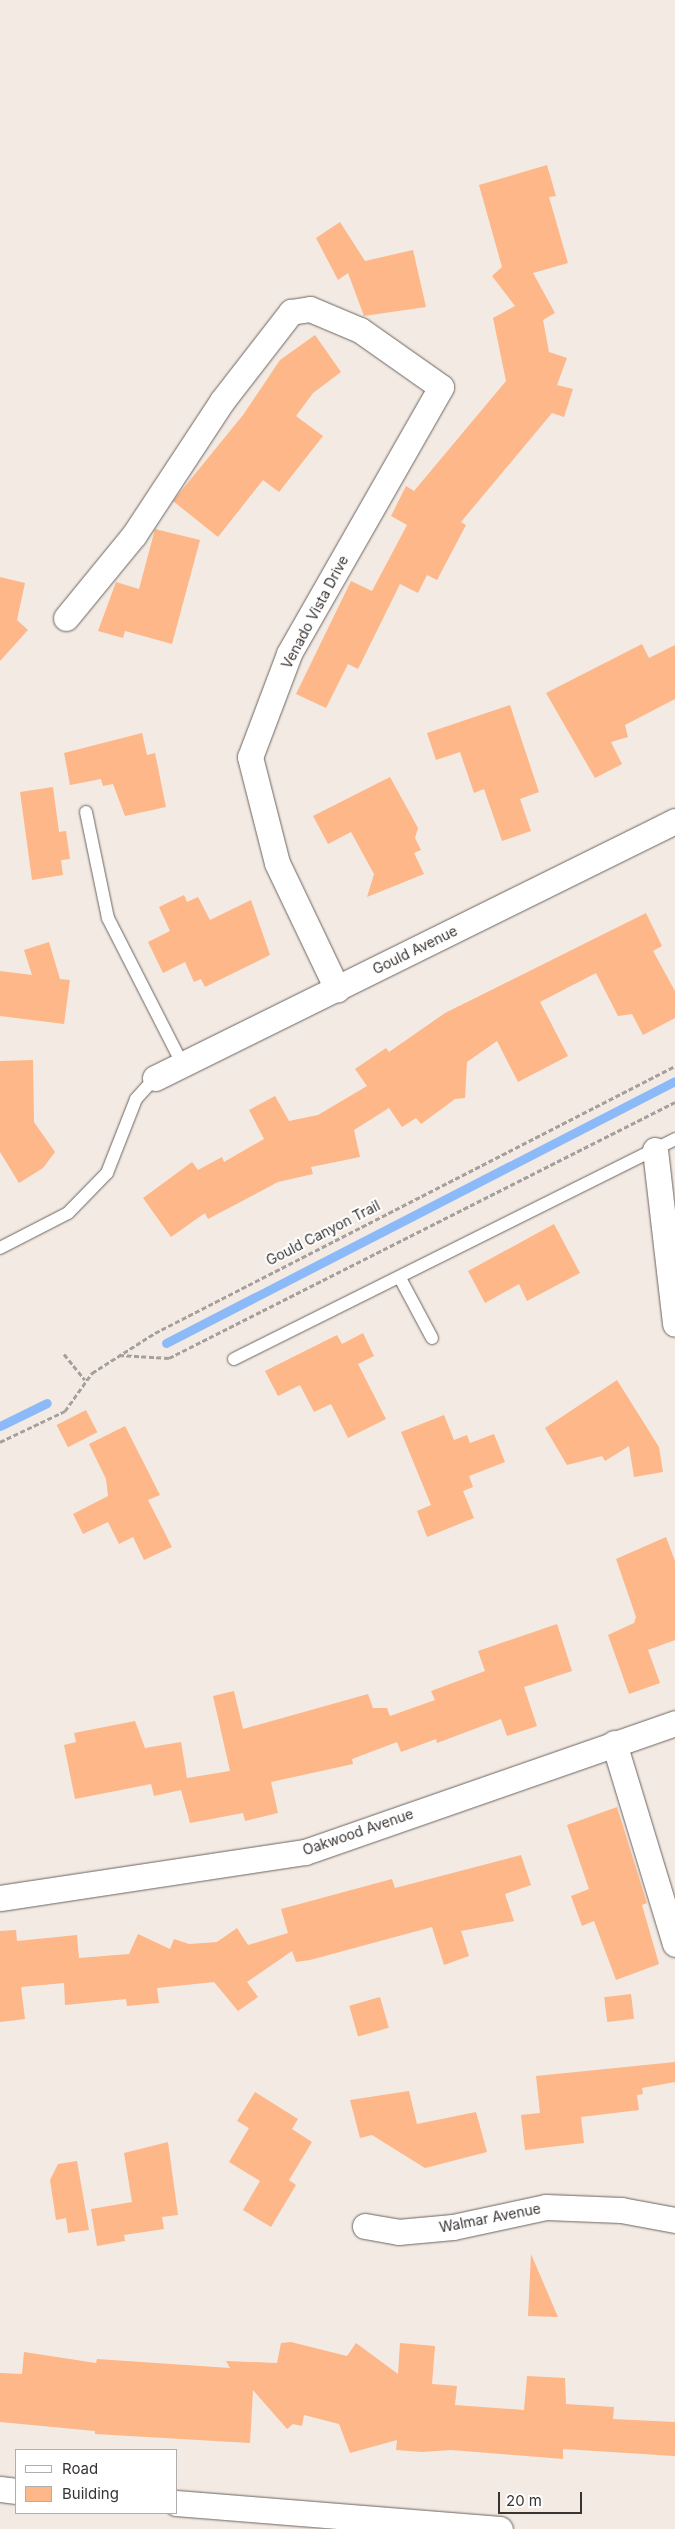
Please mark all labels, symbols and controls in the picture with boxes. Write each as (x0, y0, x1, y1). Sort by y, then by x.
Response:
street label: Venado Vista Drive (278, 553, 352, 671)
street label: Gould Avenue (370, 922, 460, 978)
street label: Gould Canyon Trail (263, 1197, 383, 1269)
street label: Oakwood Avenue (300, 1805, 416, 1859)
street label: Walmar Avenue (438, 2200, 542, 2236)
legend (15, 2449, 178, 2514)
text: Road (62, 2459, 98, 2478)
scale bar (500, 2482, 584, 2514)
text: Building (62, 2484, 119, 2503)
text: 20 m (506, 2491, 542, 2510)

